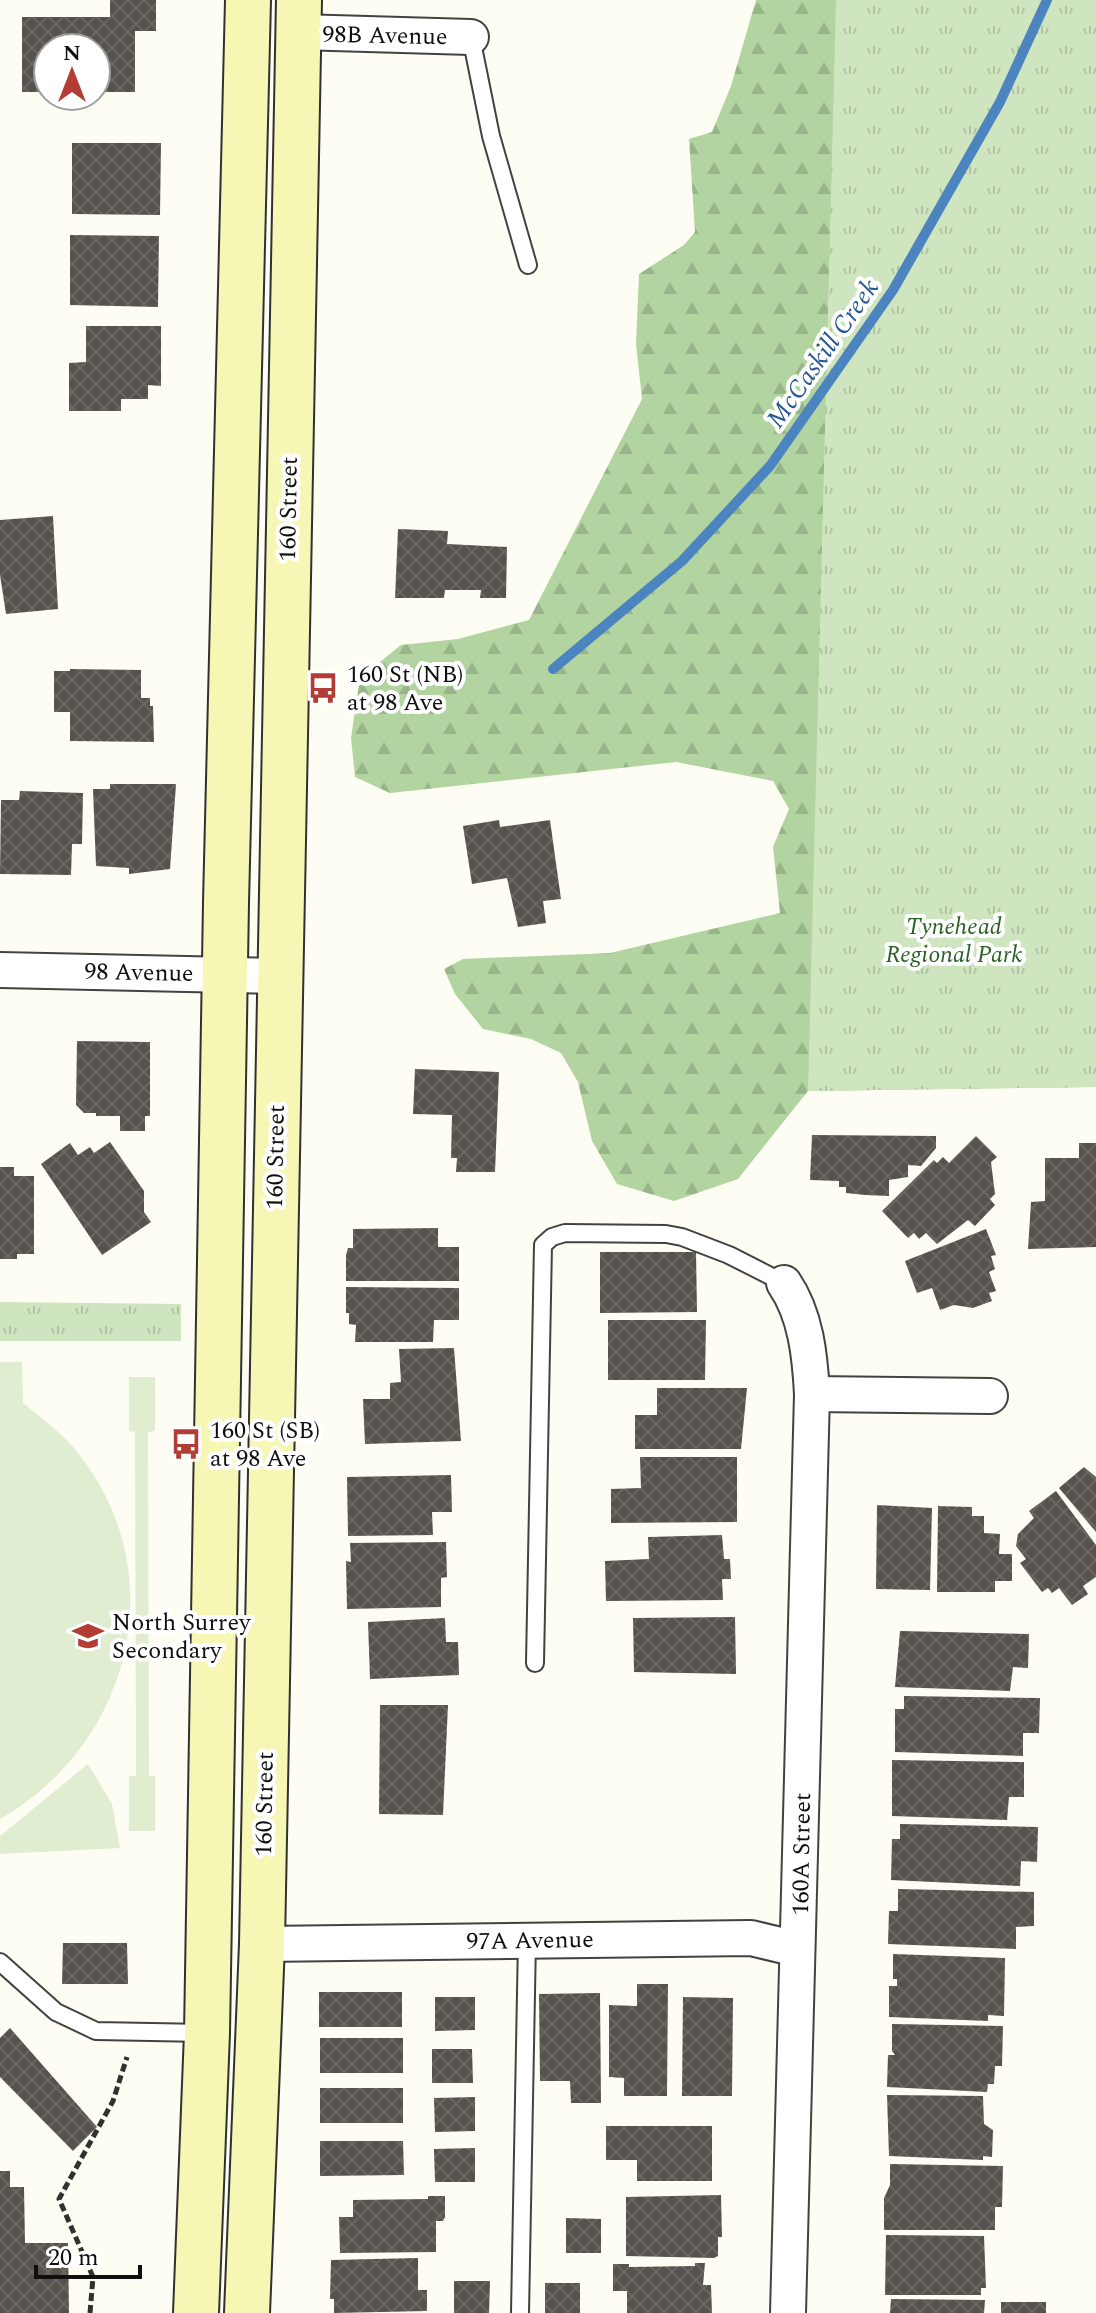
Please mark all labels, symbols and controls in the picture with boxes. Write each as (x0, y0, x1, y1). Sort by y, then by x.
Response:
street label: 98B Avenue (322, 17, 448, 55)
north arrow (32, 32, 112, 112)
text: N (63, 37, 81, 70)
water label: McCaskill Creek (756, 271, 889, 437)
street label: 160 Street (270, 456, 308, 562)
place label: 160 St (NB) at 98 Ave (347, 657, 463, 721)
bus stop icon: 160 St (NB) at 98 Ave (306, 671, 340, 705)
park label: Tynehead Regional Park (885, 909, 1023, 973)
street label: 98 Avenue (84, 954, 194, 992)
street label: 160 Street (257, 1104, 295, 1210)
place label: 160 St (SB) at 98 Ave (210, 1413, 320, 1477)
bus stop icon: 160 St (SB) at 98 Ave (169, 1427, 203, 1461)
place label: North Surrey Secondary (112, 1605, 252, 1669)
school or university icon: North Surrey Secondary (71, 1619, 105, 1653)
street label: 160 Street (246, 1751, 284, 1857)
street label: 160A Street (783, 1792, 821, 1916)
street label: 97A Avenue (466, 1922, 594, 1960)
scale bar (36, 2229, 140, 2279)
text: 20 m (48, 2240, 99, 2276)

